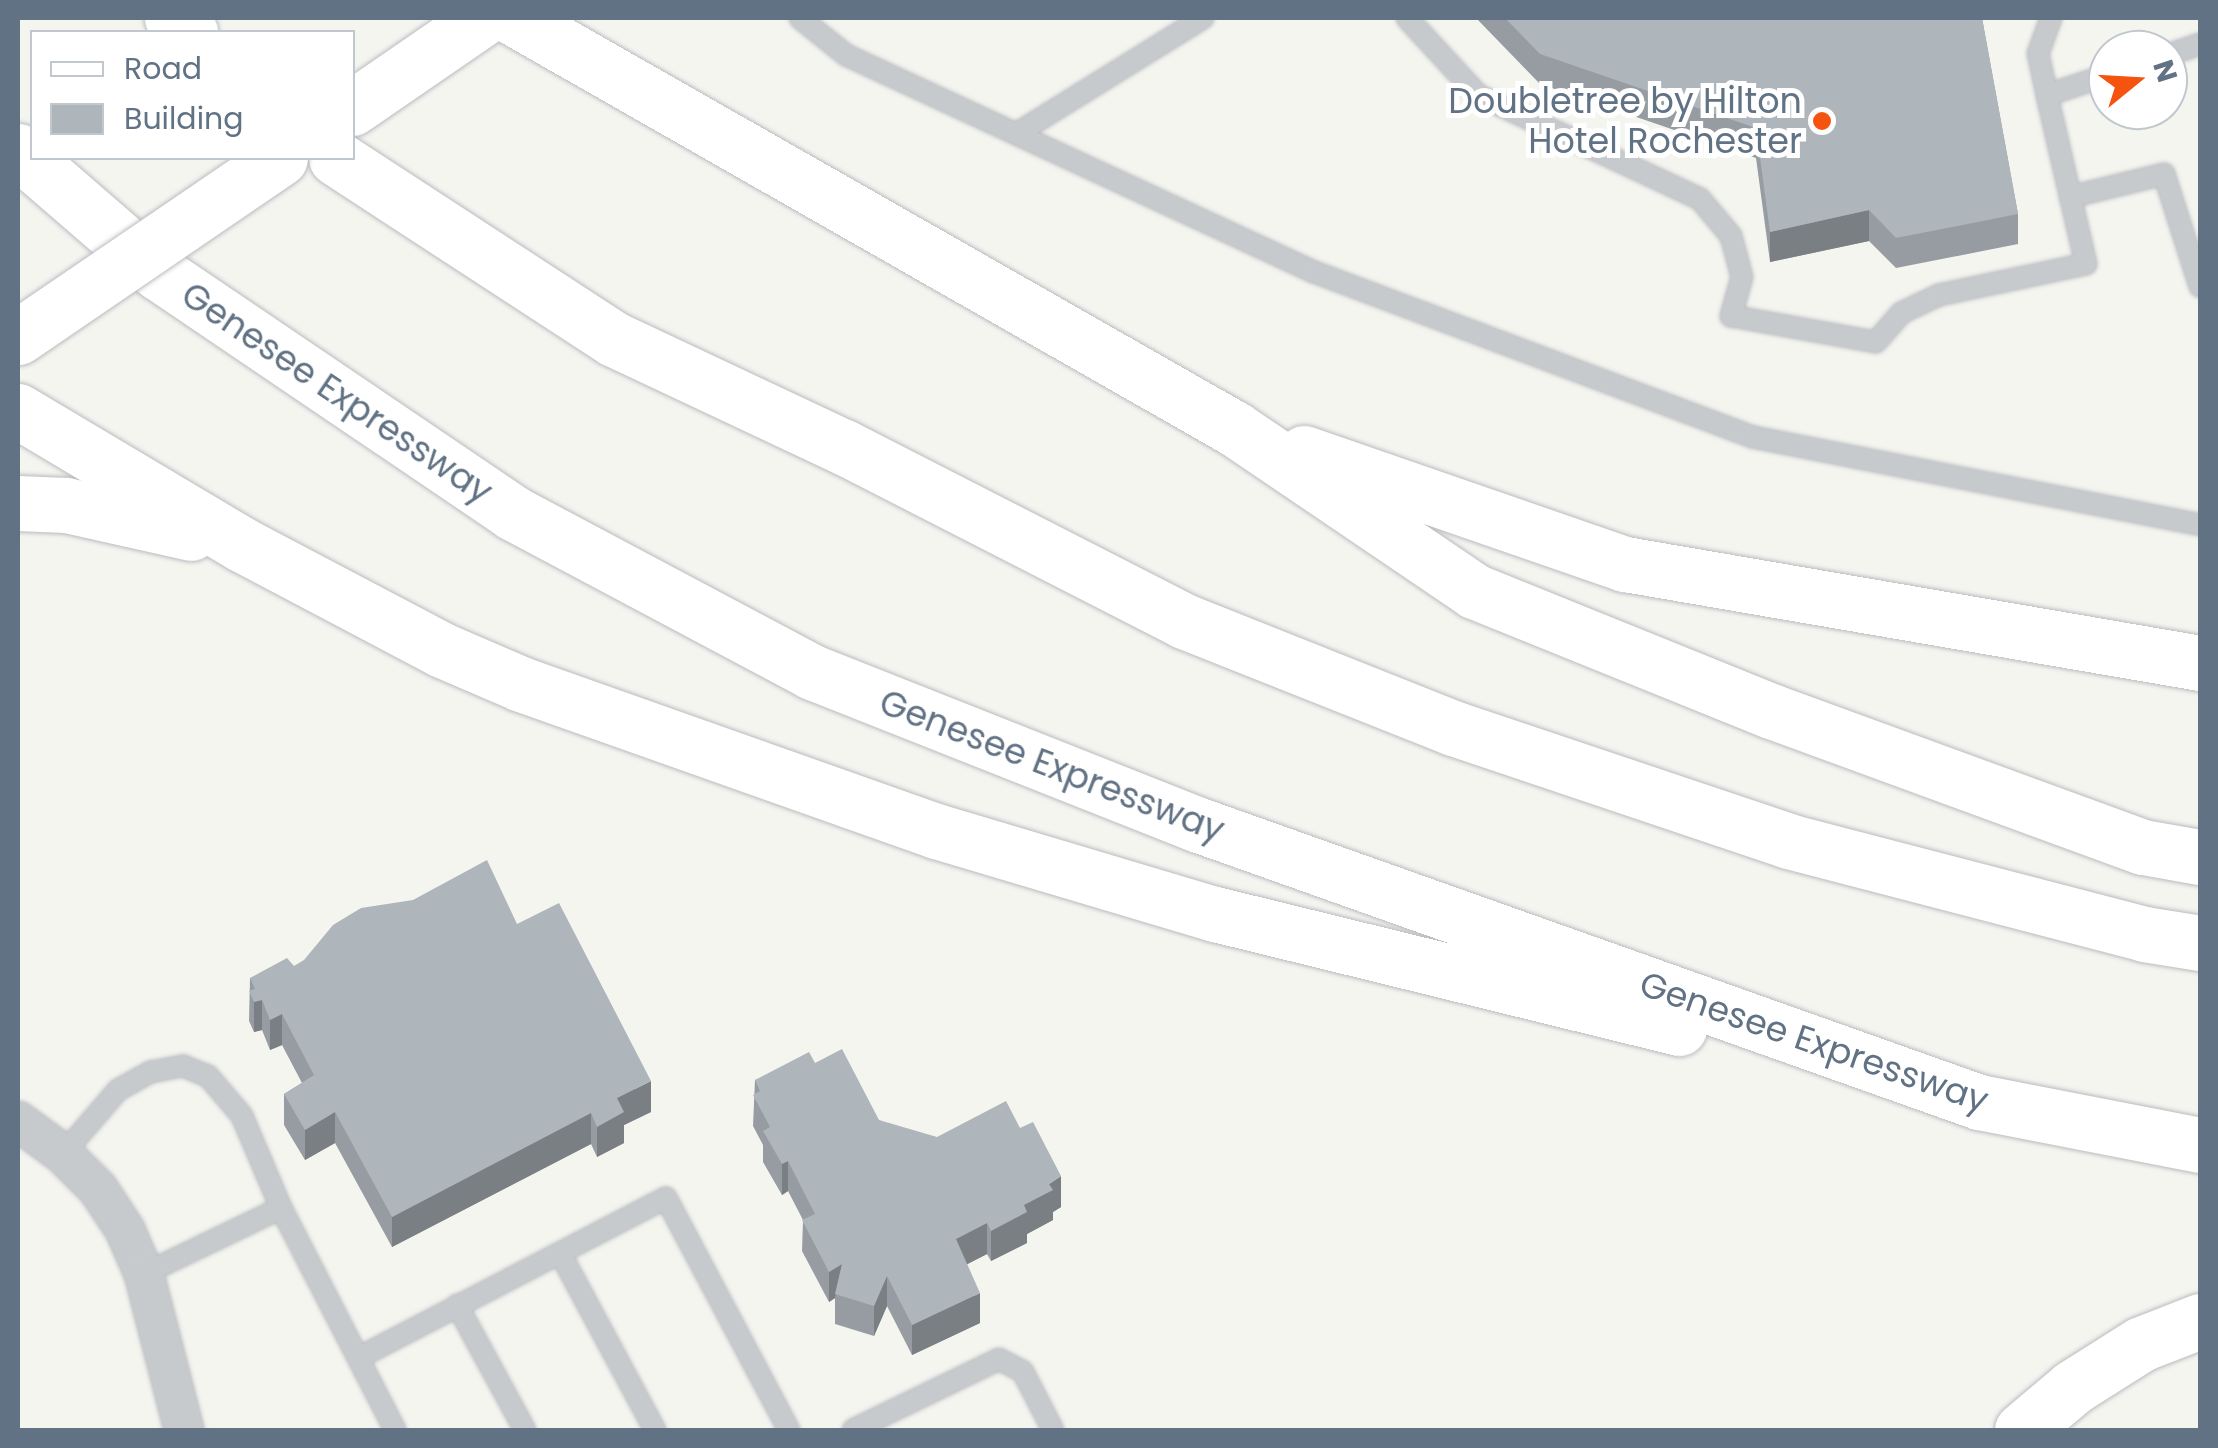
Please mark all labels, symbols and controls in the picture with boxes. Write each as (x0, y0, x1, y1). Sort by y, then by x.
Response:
legend (30, 30, 355, 160)
north arrow (2088, 30, 2188, 130)
text: Road (124, 47, 202, 90)
text: N (2143, 55, 2187, 87)
place label: Doubletree by Hilton Hotel Rochester (1448, 80, 1802, 162)
text: Building (124, 97, 244, 140)
marker: Doubletree by Hilton Hotel Rochester (1811, 110, 1833, 132)
street label: Genesee Expressway (174, 273, 500, 513)
street label: Genesee Expressway (874, 681, 1230, 851)
street label: Genesee Expressway (1634, 963, 1994, 1121)

